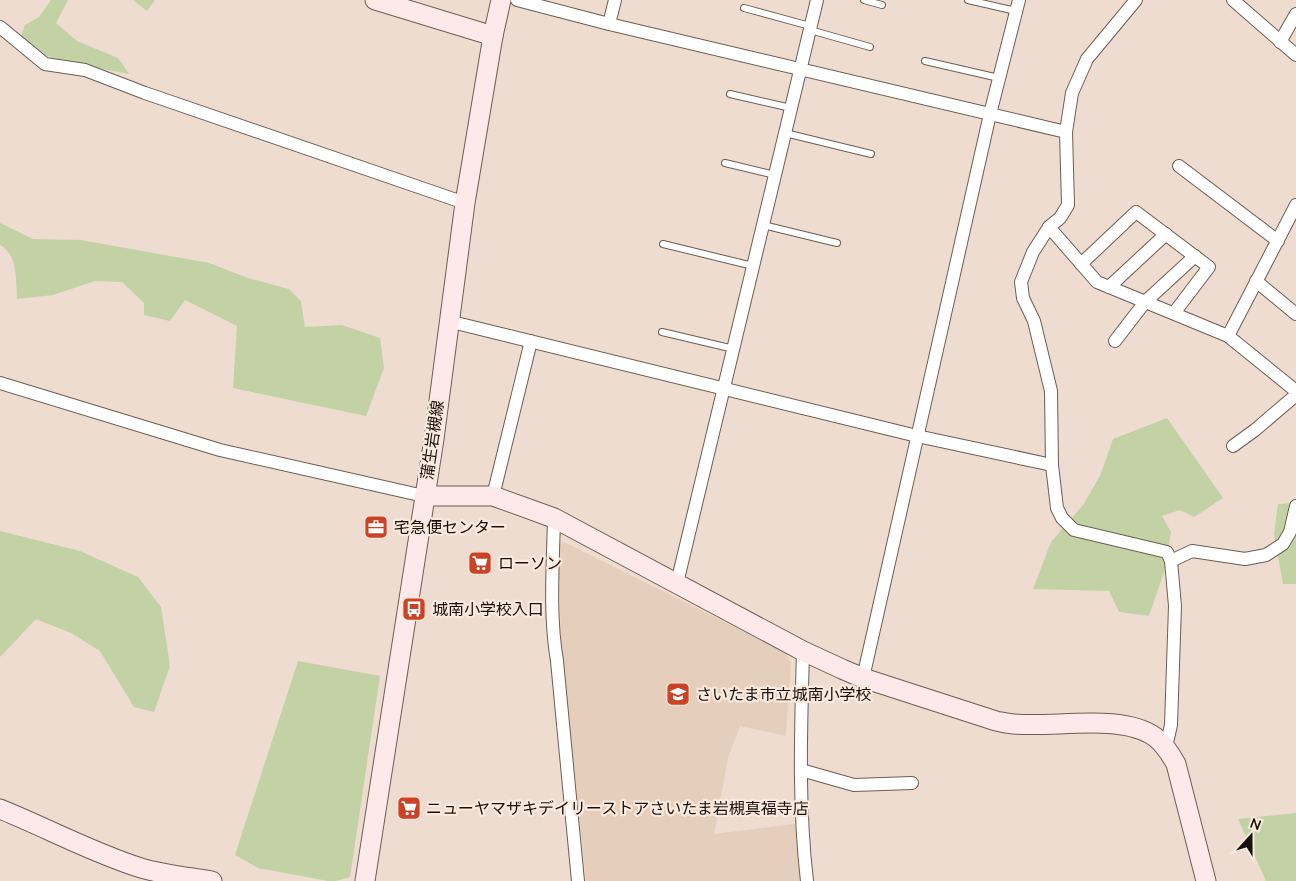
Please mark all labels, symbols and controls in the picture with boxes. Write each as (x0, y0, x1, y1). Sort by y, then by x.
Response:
street label: 蒲生岩槻線 (417, 399, 449, 481)
office icon: 宅急便センター (363, 514, 389, 540)
place label: 宅急便センター (394, 517, 506, 539)
supermarket icon: ローソン (467, 550, 493, 576)
place label: ローソン (498, 553, 562, 575)
bus stop icon: 城南小学校入口 (401, 596, 427, 622)
place label: 城南小学校入口 (432, 599, 544, 621)
school or university icon: さいたま市立城南小学校 (665, 681, 691, 707)
place label: さいたま市立城南小学校 (696, 684, 872, 706)
supermarket icon: ニューヤマザキデイリーストアさいたま岩槻真福寺店 (396, 795, 422, 821)
place label: ニューヤマザキデイリーストアさいたま岩槻真福寺店 (426, 798, 809, 820)
north arrow (1226, 811, 1276, 861)
text: N (1247, 814, 1264, 835)

